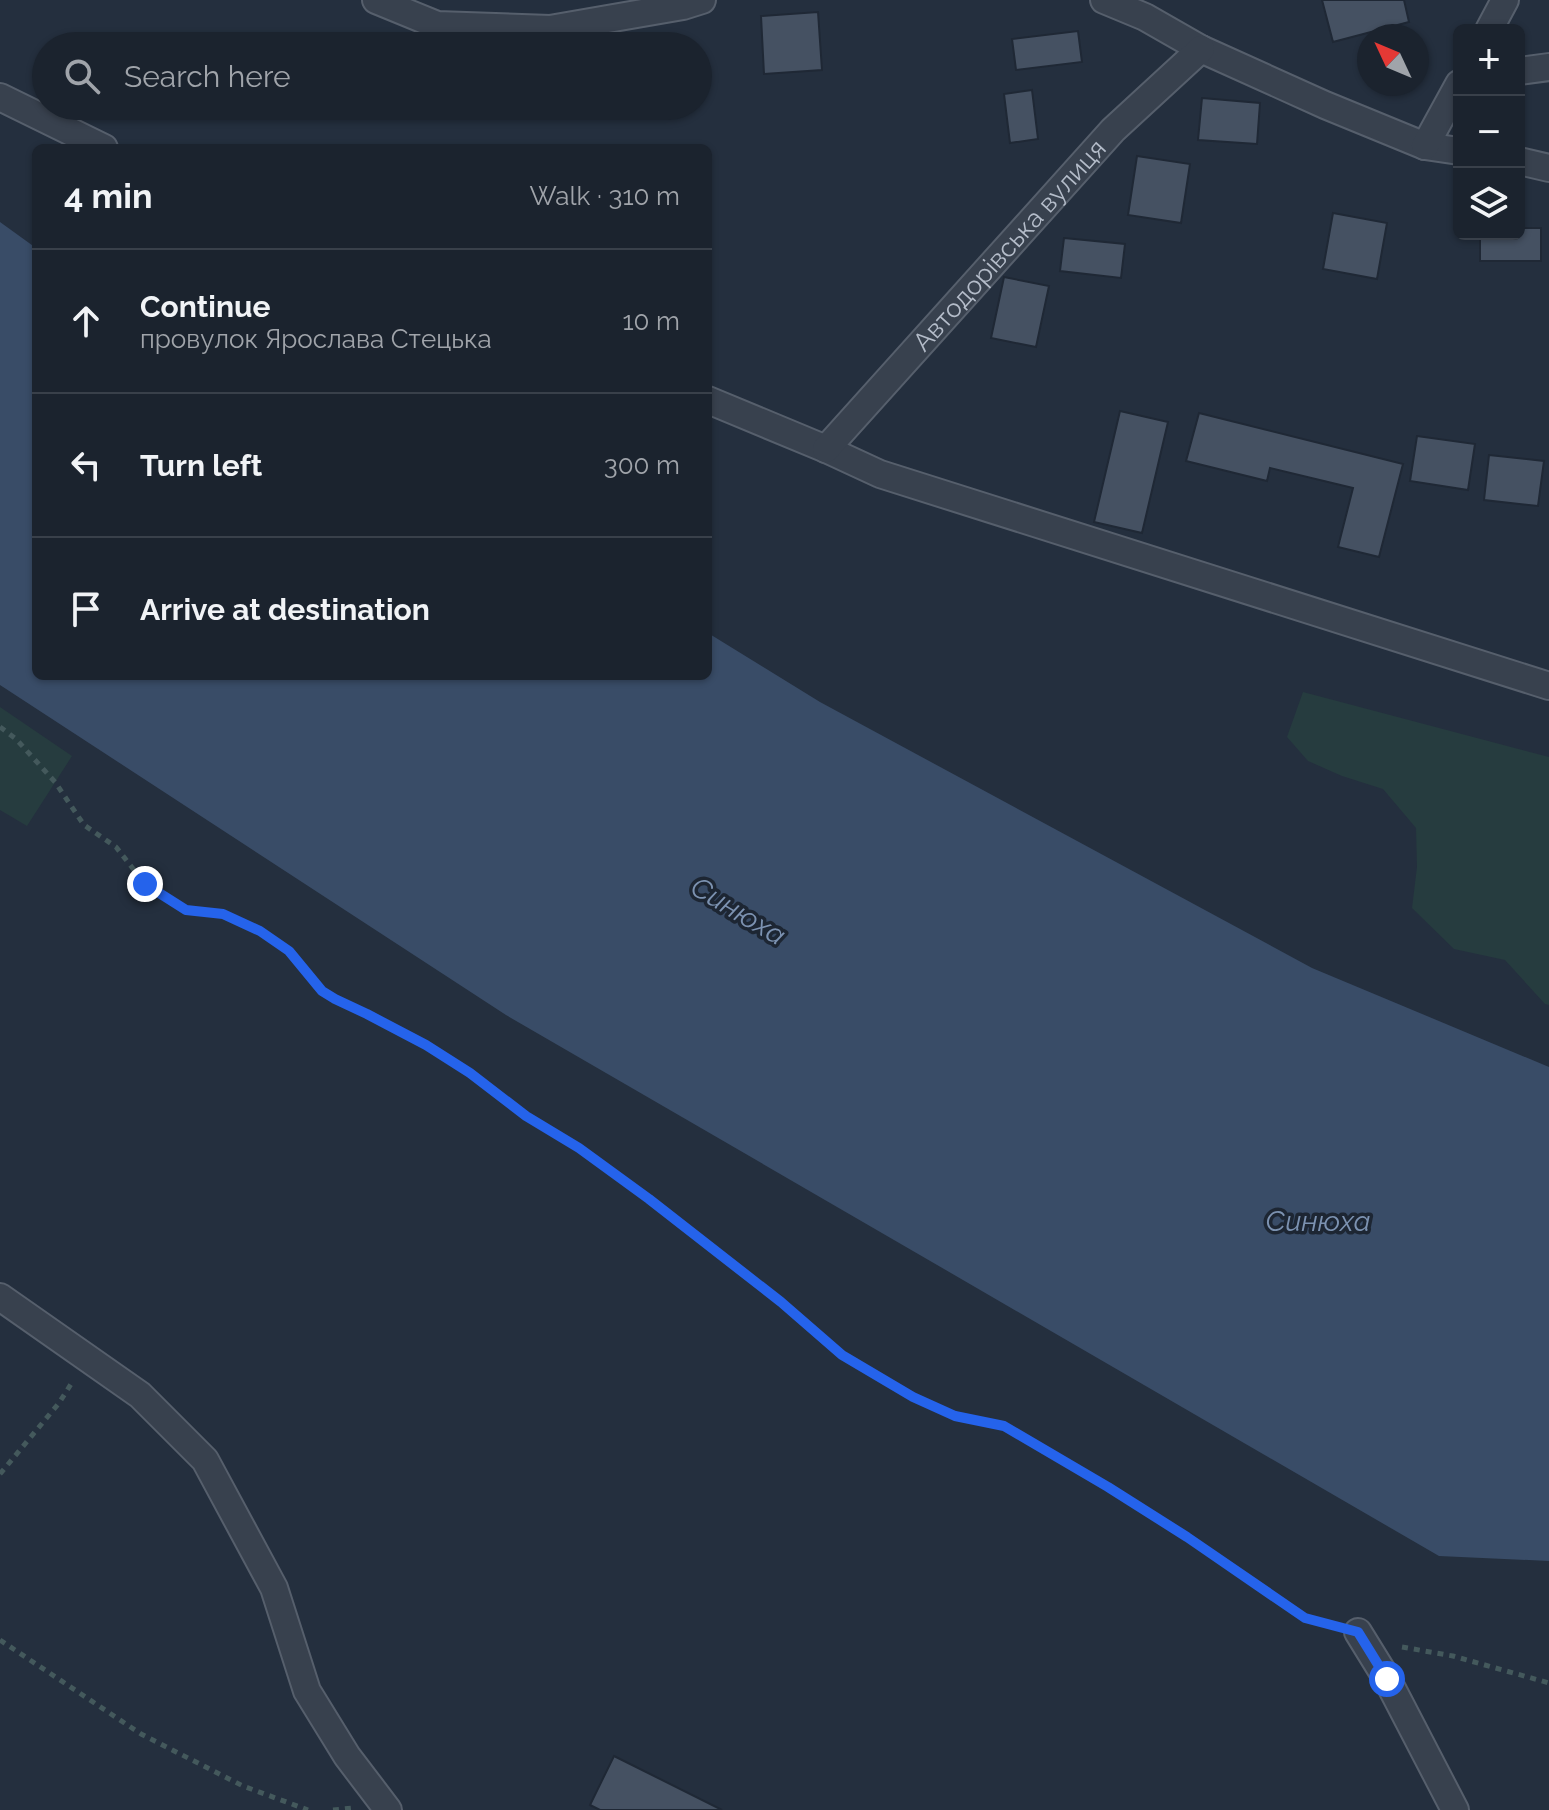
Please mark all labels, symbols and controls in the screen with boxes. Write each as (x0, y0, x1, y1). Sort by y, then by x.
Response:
north arrow (1357, 24, 1429, 96)
map controls (1453, 24, 1525, 240)
button: + (1453, 24, 1525, 96)
search box (32, 32, 712, 120)
icon: search (60, 54, 104, 98)
text: Search here (124, 59, 291, 94)
button: − (1453, 96, 1525, 168)
street label: Автодорівська вулиця (907, 134, 1112, 357)
button: layers (1453, 168, 1525, 240)
text: 4 min (64, 176, 152, 216)
text: Walk · 310 m (530, 181, 680, 211)
text: Continue (140, 289, 271, 324)
icon: ahead (64, 299, 108, 343)
text: 10 m (622, 306, 680, 336)
text: провулок Ярослава Стецька (140, 324, 492, 354)
icon: left (64, 443, 108, 487)
text: Turn left (140, 448, 262, 483)
text: 300 m (604, 450, 680, 480)
icon: arrive (64, 587, 108, 631)
text: Arrive at destination (140, 592, 430, 627)
route end (127, 866, 163, 902)
water label: Синюха (685, 870, 791, 952)
water label: Синюха (1266, 1205, 1370, 1238)
route start (1369, 1661, 1405, 1697)

